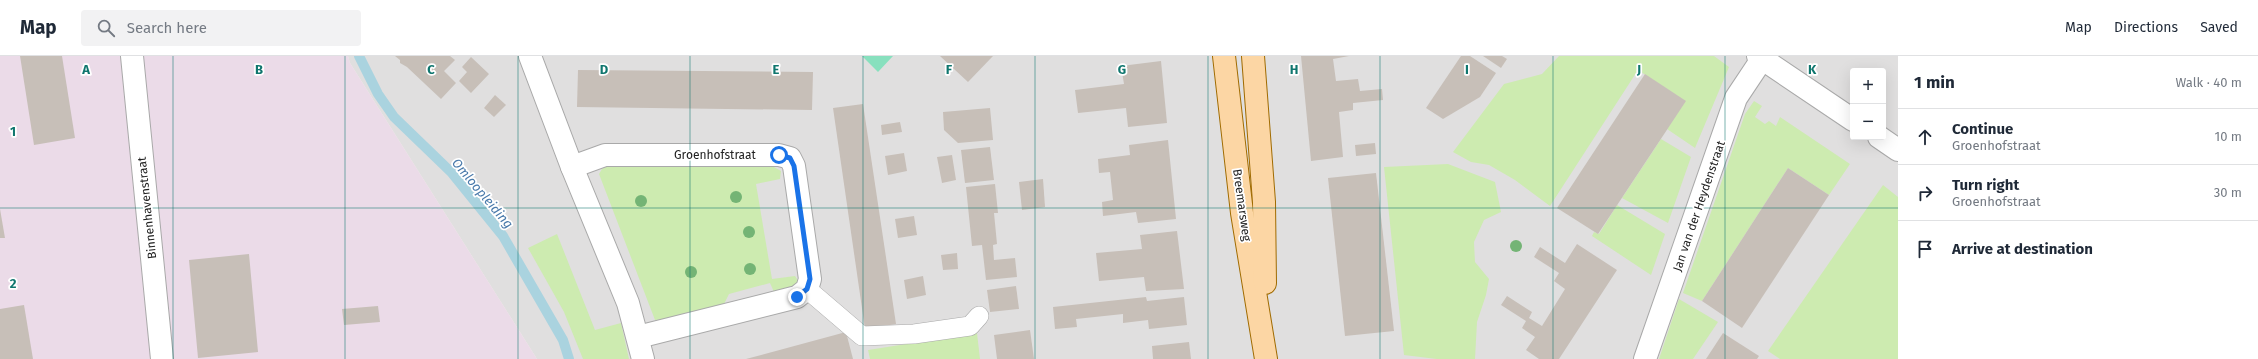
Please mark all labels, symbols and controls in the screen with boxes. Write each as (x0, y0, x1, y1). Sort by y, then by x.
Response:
search box (81, 10, 361, 46)
text: Map (20, 16, 57, 39)
icon: search (95, 17, 117, 39)
text: Search here (127, 19, 207, 37)
text: Map (2065, 19, 2092, 36)
text: Directions (2114, 19, 2178, 36)
text: Saved (2200, 19, 2238, 36)
text: A (81, 62, 90, 77)
text: B (255, 62, 263, 77)
text: C (427, 62, 435, 77)
text: D (600, 62, 609, 77)
text: E (773, 62, 780, 77)
text: F (946, 62, 953, 77)
text: G (1118, 62, 1126, 77)
text: H (1290, 62, 1298, 77)
text: I (1465, 62, 1469, 77)
text: J (1636, 62, 1641, 77)
text: K (1808, 62, 1817, 77)
map controls (1850, 68, 1886, 140)
button: + (1850, 68, 1886, 104)
text: 1 min (1914, 72, 1955, 93)
text: Walk · 40 m (2175, 75, 2242, 90)
button: − (1850, 104, 1886, 140)
text: Continue (1952, 120, 2013, 138)
text: 1 (10, 124, 16, 139)
icon: ahead (1914, 126, 1936, 148)
text: 10 m (2215, 129, 2242, 144)
street label: Jan van der Heydenstraat (1670, 138, 1728, 273)
text: Groenhofstraat (1952, 138, 2041, 153)
route start (770, 146, 788, 164)
street label: Groenhofstraat (674, 148, 757, 162)
water label: Omloopleiding (449, 155, 516, 231)
street label: Binnenhavenstraat (135, 156, 159, 260)
street label: Breemarsweg (1230, 168, 1254, 243)
text: Turn right (1952, 176, 2019, 194)
icon: right (1914, 182, 1936, 204)
text: 30 m (2214, 185, 2242, 200)
text: Groenhofstraat (1952, 194, 2041, 209)
icon: arrive (1914, 238, 1936, 260)
text: Arrive at destination (1952, 240, 2093, 258)
text: 2 (10, 276, 17, 291)
route end (788, 288, 806, 306)

